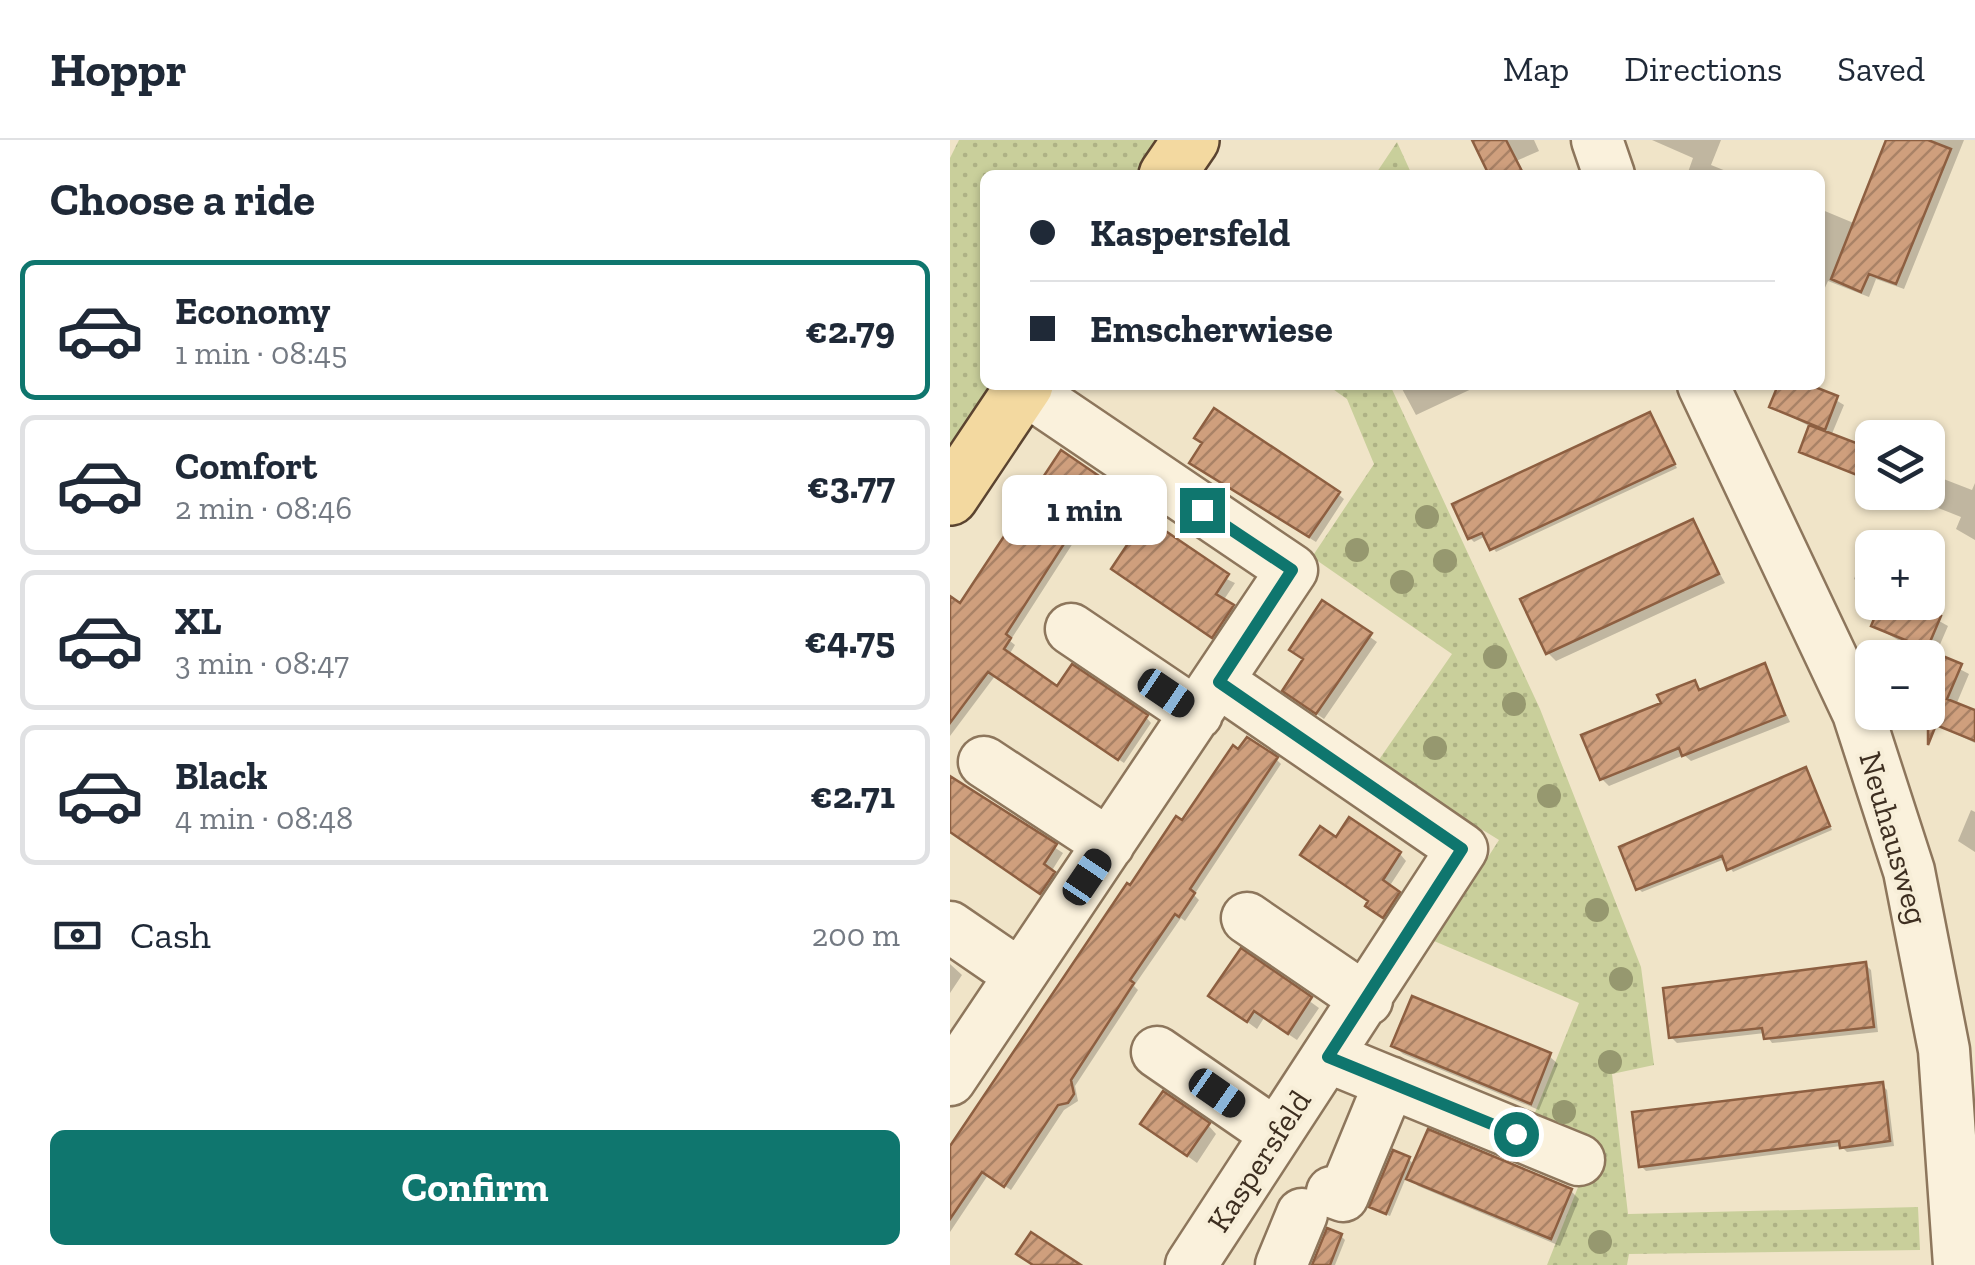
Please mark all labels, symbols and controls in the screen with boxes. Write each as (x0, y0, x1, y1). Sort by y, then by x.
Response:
text: Hoppr (50, 41, 187, 98)
text: Map (1503, 48, 1569, 90)
text: Directions (1624, 48, 1782, 90)
text: Saved (1837, 48, 1925, 90)
text: Choose a ride (50, 173, 315, 227)
text: Kaspersfeld (1090, 210, 1290, 256)
icon: car (55, 285, 145, 375)
text: Economy (175, 288, 330, 334)
text: Emscherwiese (1090, 306, 1333, 352)
text: €2.79 (805, 307, 895, 353)
text: 1 min · 08:45 (175, 334, 347, 372)
map controls (1855, 420, 1945, 730)
button: layers (1855, 420, 1945, 510)
icon: car (55, 440, 145, 530)
text: Comfort (175, 443, 317, 489)
text: €3.77 (807, 462, 895, 508)
callout: 1 min (1002, 475, 1167, 545)
route end (1180, 488, 1225, 533)
text: 2 min · 08:46 (175, 489, 352, 527)
text: 1 min (1047, 491, 1122, 529)
button: + (1855, 530, 1945, 620)
icon: car (55, 595, 145, 685)
text: XL (175, 598, 222, 644)
text: €4.75 (805, 617, 895, 663)
button: − (1855, 640, 1945, 730)
text: 3 min · 08:47 (175, 644, 349, 682)
car (1133, 664, 1199, 722)
street label: Neuhausweg (1851, 747, 1937, 929)
icon: car (55, 750, 145, 840)
text: Black (175, 753, 268, 799)
text: €2.71 (810, 772, 895, 818)
text: 4 min · 08:48 (175, 799, 353, 837)
car (1058, 844, 1116, 910)
icon: cash (50, 908, 105, 963)
text: Cash (130, 912, 211, 958)
text: 200 m (812, 916, 900, 954)
car (1184, 1064, 1250, 1122)
street label: Kaspersfeld (1199, 1083, 1319, 1239)
route start (1494, 1112, 1539, 1157)
button: Confirm (50, 1130, 900, 1245)

